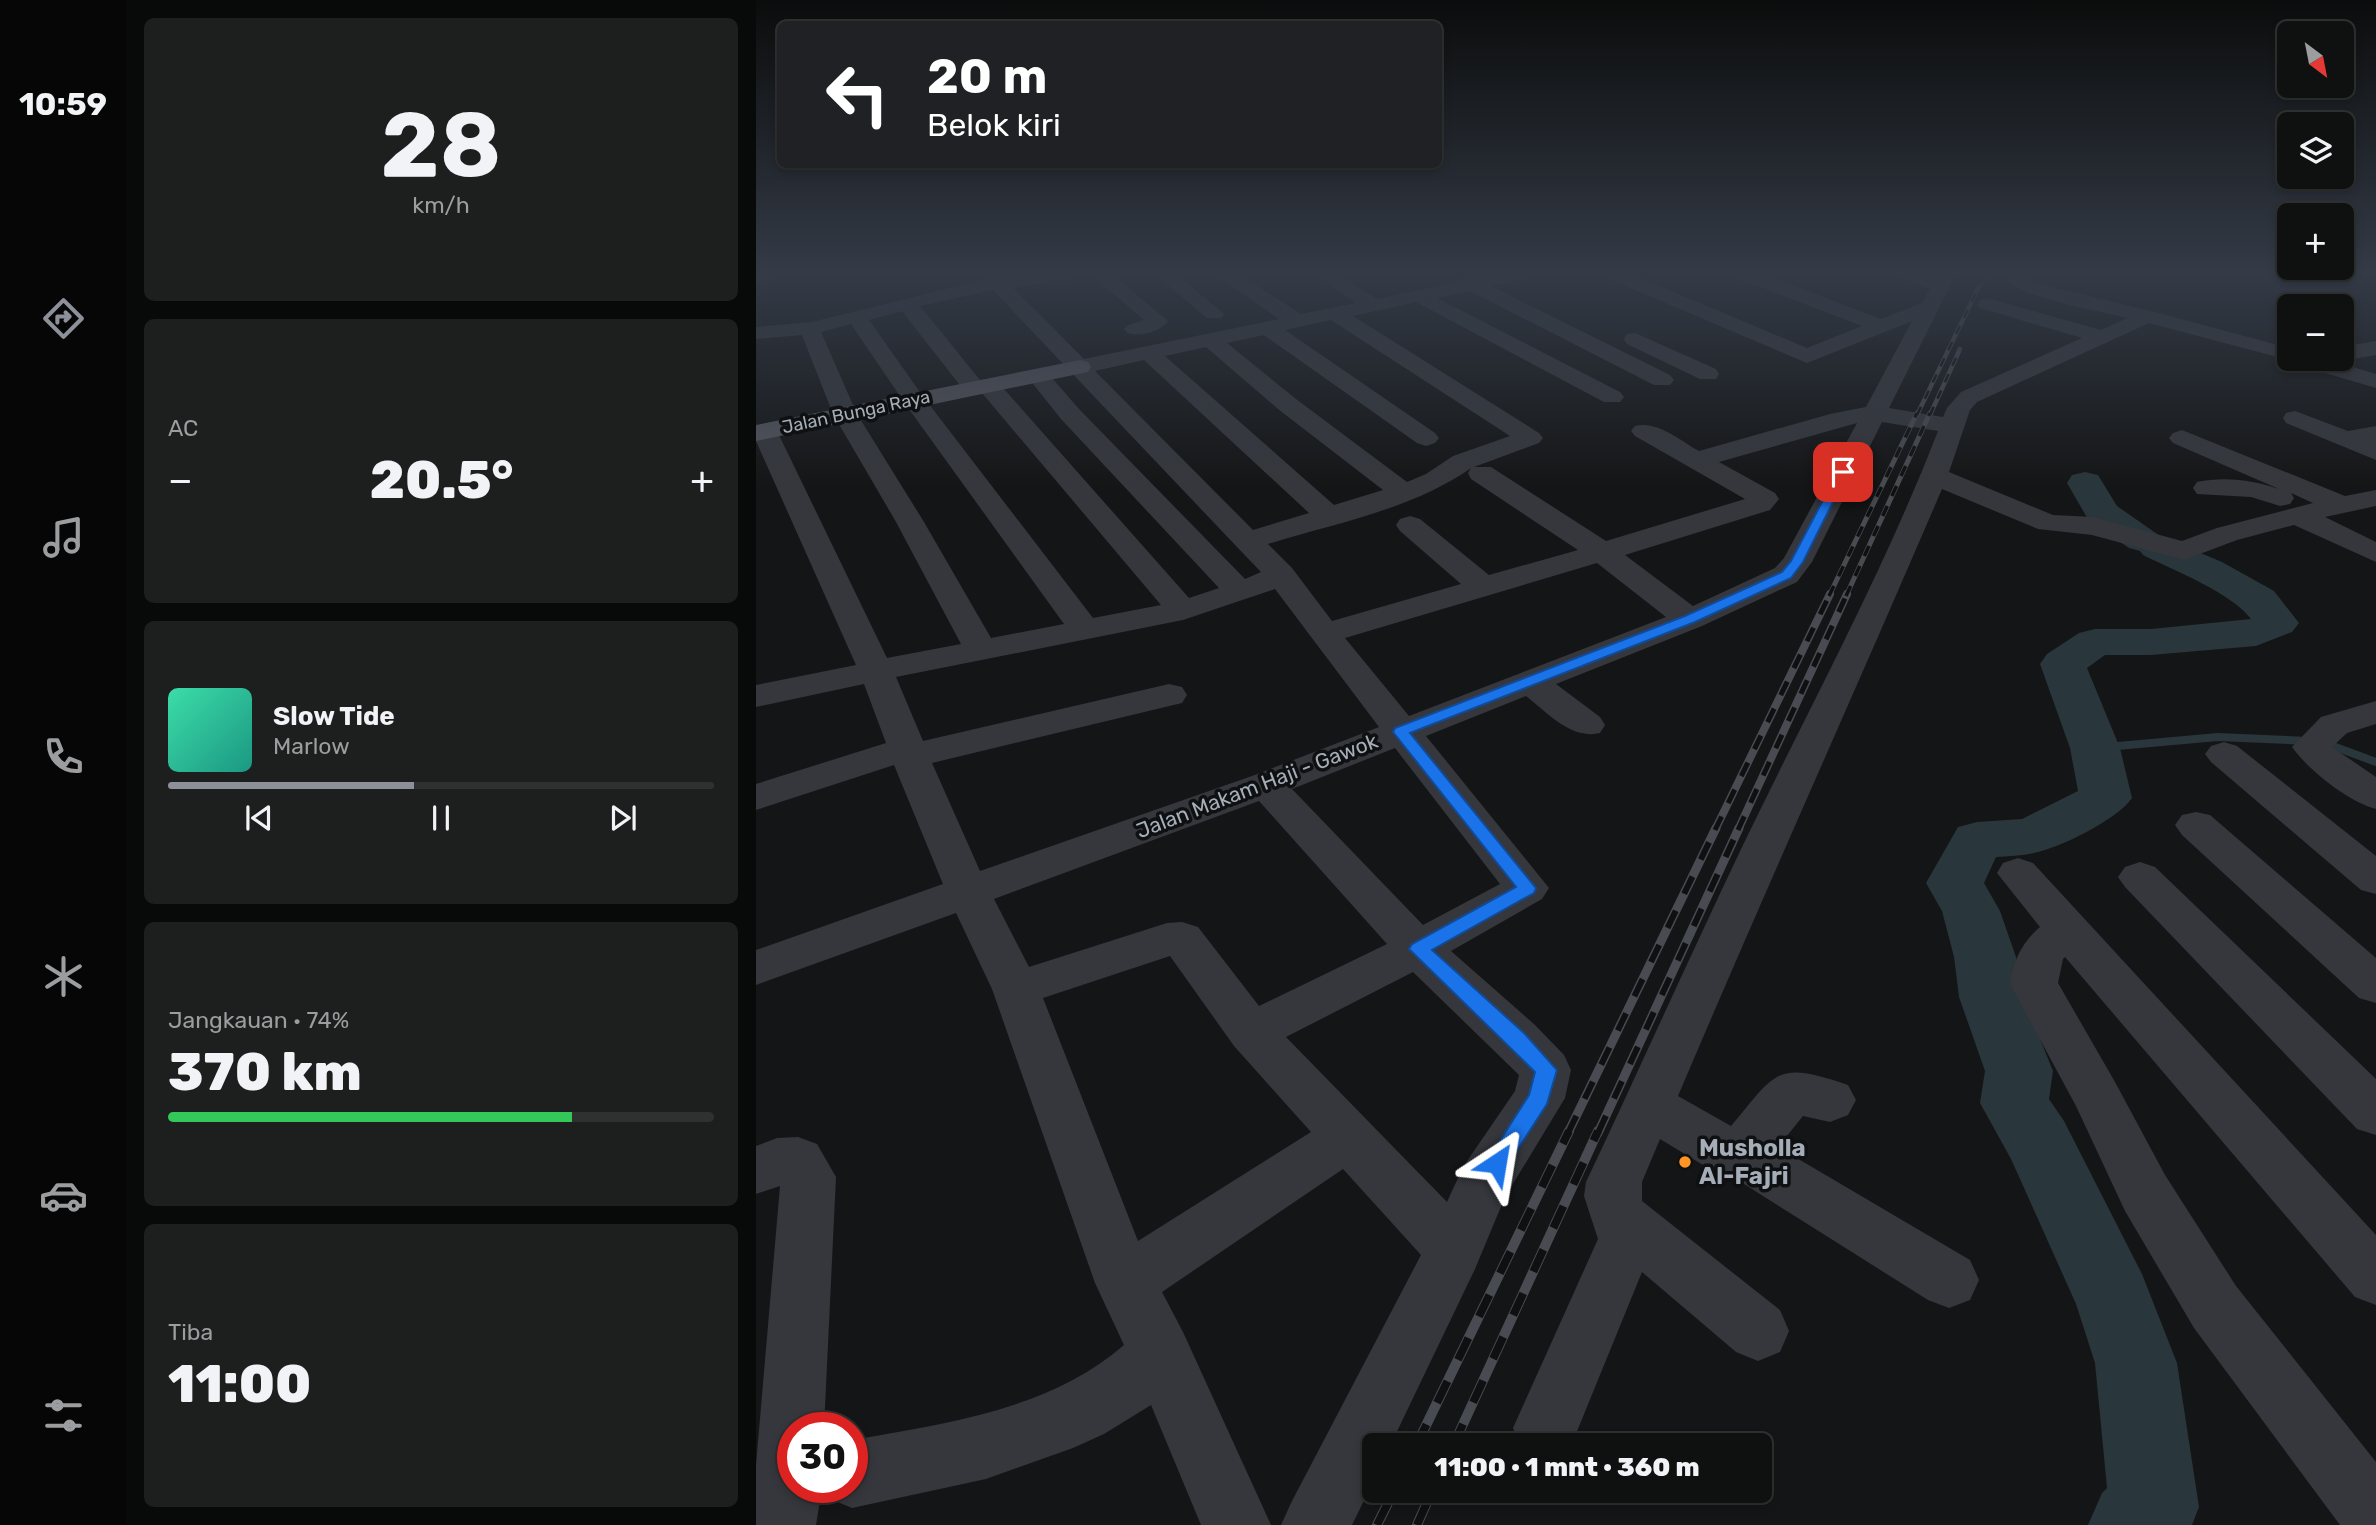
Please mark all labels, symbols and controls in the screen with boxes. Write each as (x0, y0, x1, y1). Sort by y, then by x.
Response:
north arrow (2277, 21, 2354, 98)
map controls (2277, 21, 2354, 371)
text: 20 m (927, 47, 1048, 105)
icon: left (812, 49, 903, 140)
text: 10:59 (19, 85, 107, 123)
text: 28 (381, 91, 501, 199)
text: Belok kiri (927, 106, 1061, 144)
button: layers (2277, 112, 2354, 189)
text: km/h (412, 191, 470, 219)
button: + (2277, 203, 2354, 280)
icon: directions (39, 294, 88, 343)
button: − (2277, 294, 2354, 371)
street label: Jalan Bunga Raya (780, 386, 932, 438)
text: AC (168, 414, 198, 442)
pin (1813, 442, 1873, 502)
text: 20.5° (370, 449, 513, 511)
icon: arrive (1824, 453, 1862, 491)
text: − (168, 457, 193, 503)
text: + (690, 457, 714, 503)
icon: music (39, 513, 88, 562)
text: Slow Tide (273, 701, 395, 732)
street label: Jalan Makam Haji - Gawok (1133, 728, 1381, 843)
icon: phone (39, 732, 88, 781)
text: Marlow (273, 732, 350, 760)
icon: previous (240, 799, 278, 837)
icon: pause (422, 799, 460, 837)
icon: next (604, 799, 642, 837)
icon: climate (39, 952, 88, 1001)
text: Jangkauan · 74% (168, 1006, 349, 1034)
text: 370 km (168, 1041, 362, 1103)
position arrow (1460, 1126, 1534, 1200)
place label: Musholla Al-Fajri (1699, 1134, 1806, 1190)
marker: Musholla Al-Fajri (1677, 1154, 1693, 1170)
icon: car (39, 1171, 88, 1220)
text: Tiba (168, 1318, 213, 1346)
text: 11:00 (168, 1353, 311, 1415)
icon: filters (39, 1391, 88, 1440)
speed limit sign: 30 (777, 1412, 868, 1503)
text: 11:00 · 1 mnt · 360 m (1434, 1452, 1700, 1483)

